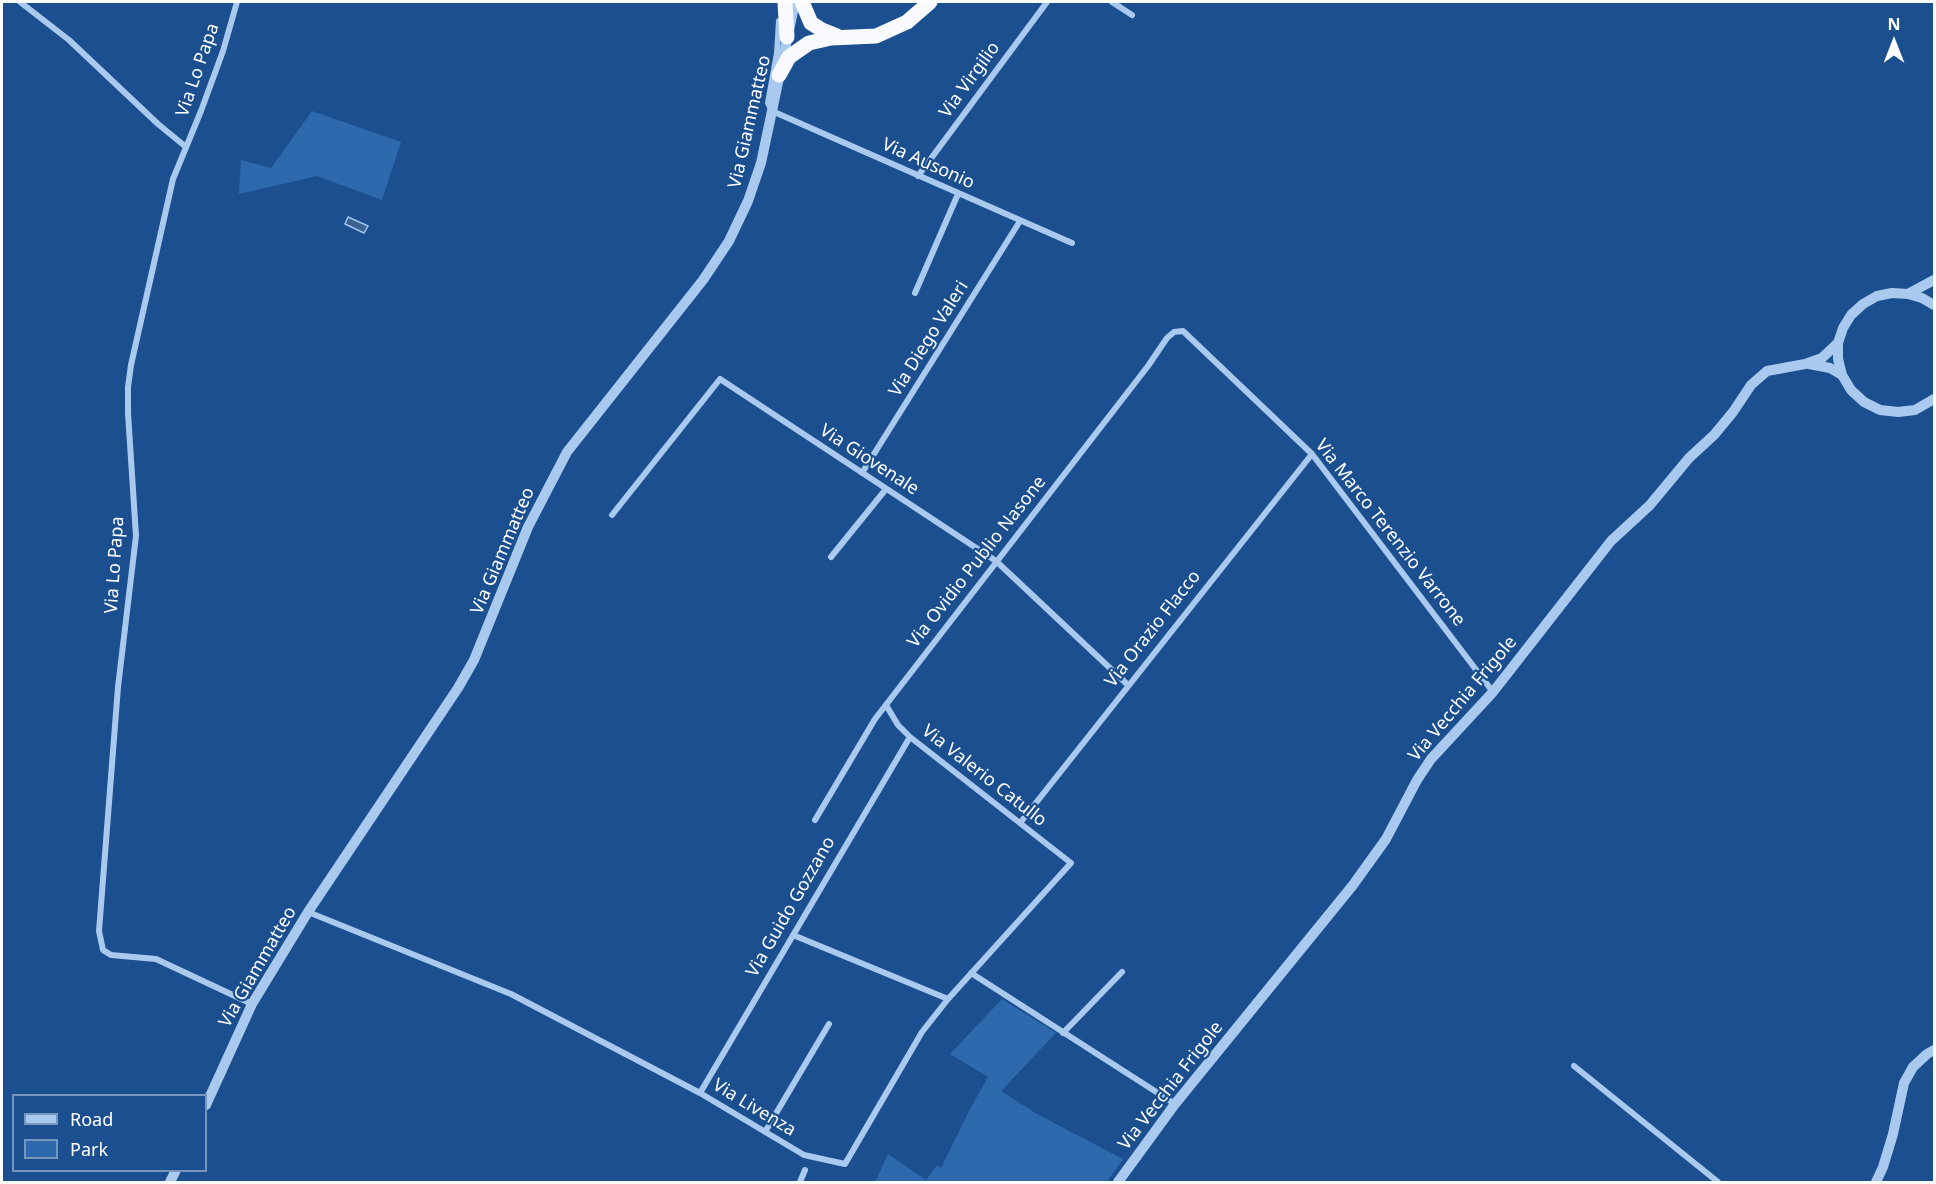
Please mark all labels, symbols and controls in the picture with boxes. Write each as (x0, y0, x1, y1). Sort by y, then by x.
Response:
north arrow (1864, 12, 1924, 72)
text: N (1887, 13, 1901, 35)
street label: Via Lo Papa (172, 20, 224, 120)
street label: Via Virgilio (935, 38, 1005, 122)
street label: Via Giammatteo (724, 53, 776, 191)
street label: Via Ausonio (878, 134, 978, 194)
street label: Via Diego Valeri (885, 277, 973, 401)
street label: Via Giovenale (815, 420, 923, 500)
street label: Via Marco Terenzio Varrone (1310, 435, 1470, 631)
street label: Via Ovidio Publio Nasone (903, 472, 1051, 652)
street label: Via Giammatteo (467, 484, 539, 618)
street label: Via Lo Papa (101, 516, 129, 614)
street label: Via Orazio Flacco (1101, 566, 1205, 692)
street label: Via Vecchia Frigole (1404, 632, 1522, 766)
street label: Via Valerio Catullo (917, 721, 1051, 831)
street label: Via Guido Gozzano (742, 833, 840, 981)
street label: Via Giammatteo (215, 903, 301, 1031)
street label: Via Vecchia Frigole (1114, 1018, 1228, 1154)
street label: Via Livenza (708, 1075, 800, 1141)
legend (12, 1094, 207, 1172)
text: Road (70, 1107, 113, 1131)
text: Park (70, 1137, 108, 1161)

